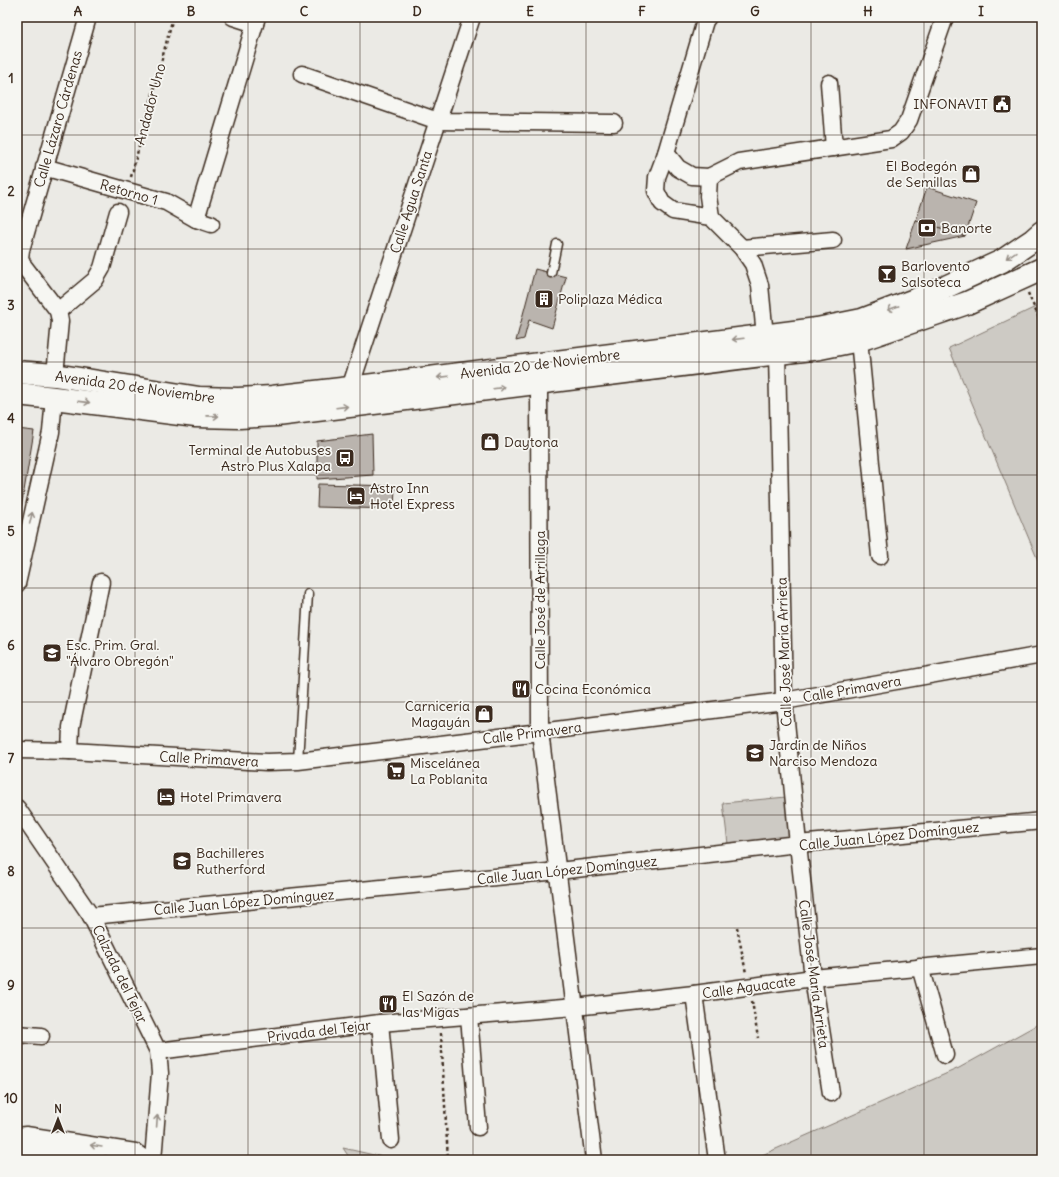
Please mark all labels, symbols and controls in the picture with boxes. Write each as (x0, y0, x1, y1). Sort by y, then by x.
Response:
text: A (74, 3, 83, 20)
text: B (187, 3, 196, 20)
text: C (300, 3, 309, 20)
text: D (412, 3, 422, 20)
text: E (526, 3, 534, 20)
text: F (638, 3, 646, 20)
text: G (750, 3, 760, 20)
text: H (863, 3, 873, 20)
text: I (978, 3, 984, 20)
street label: Calle Lázaro Cárdenas (30, 48, 86, 190)
street label: Andador Uno (130, 61, 170, 147)
text: 1 (8, 70, 14, 87)
public building icon: INFONAVIT (991, 93, 1013, 115)
place label: INFONAVIT (913, 95, 988, 113)
street label: Calle Agua Santa (386, 148, 436, 256)
place label: El Bodegón de Semillas (886, 157, 957, 191)
shop icon: El Bodegón de Semillas (960, 163, 982, 185)
street label: Retorno 1 (98, 175, 160, 209)
text: 2 (7, 183, 15, 200)
bank icon: Banorte (916, 217, 938, 239)
place label: Banorte (941, 219, 992, 237)
one-way arrow (1006, 251, 1017, 259)
place label: Barlovento Salsoteca (901, 257, 970, 291)
bar icon: Barlovento Salsoteca (876, 263, 898, 285)
building icon: Poliplaza Médica (533, 288, 555, 310)
place label: Poliplaza Médica (558, 290, 662, 308)
text: 3 (7, 297, 15, 314)
one-way arrow (887, 305, 899, 313)
one-way arrow (732, 335, 745, 343)
street label: Avenida 20 de Noviembre (459, 345, 621, 383)
street label: Avenida 20 de Noviembre (54, 367, 216, 407)
one-way arrow (437, 373, 450, 381)
one-way arrow (492, 384, 505, 391)
one-way arrow (77, 398, 90, 405)
one-way arrow (335, 403, 348, 410)
text: 4 (7, 410, 15, 427)
one-way arrow (206, 412, 219, 420)
shop icon: Daytona (479, 431, 501, 453)
place label: Daytona (504, 433, 559, 451)
place label: Terminal de Autobuses Astro Plus Xalapa (188, 441, 331, 475)
bus stop icon: Terminal de Autobuses Astro Plus Xalapa (334, 447, 356, 469)
place label: Astro Inn Hotel Express (370, 479, 455, 513)
hotel icon: Astro Inn Hotel Express (345, 485, 367, 507)
one-way arrow (28, 512, 36, 525)
text: 5 (7, 523, 15, 540)
street label: Calle José de Arrillaga (531, 530, 549, 670)
street label: Calle José María Arrieta (772, 577, 796, 727)
place label: Esc. Prim. Gral. "Álvaro Obregón" (66, 636, 174, 670)
text: 6 (7, 637, 15, 654)
school or university icon: Esc. Prim. Gral. "Álvaro Obregón" (41, 642, 63, 664)
street label: Calle Primavera (801, 671, 903, 707)
restaurant icon: Cocina Económica (510, 678, 532, 700)
place label: Cocina Económica (535, 680, 651, 698)
place label: Carnicería Magayán (405, 697, 470, 731)
shop icon: Carnicería Magayán (473, 703, 495, 725)
street label: Calle Primavera (481, 718, 583, 748)
place label: Jardín de Niños Narciso Mendoza (769, 736, 877, 770)
school or university icon: Jardín de Niños Narciso Mendoza (744, 742, 766, 764)
street label: Calle Primavera (159, 747, 259, 771)
text: 7 (8, 750, 15, 767)
place label: Miscelánea La Poblanita (410, 754, 488, 788)
supermarket icon: Miscelánea La Poblanita (385, 760, 407, 782)
hotel icon: Hotel Primavera (155, 786, 177, 808)
place label: Hotel Primavera (180, 788, 282, 806)
street label: Calle Juan López Domínguez (798, 818, 980, 854)
place label: Bachilleres Rutherford (196, 844, 265, 878)
school or university icon: Bachilleres Rutherford (171, 850, 193, 872)
street label: Calle Juan López Domínguez (476, 852, 658, 888)
text: 8 (7, 863, 15, 880)
street label: Calle Juan López Domínguez (153, 885, 335, 919)
street label: Calle José María Arrieta (795, 899, 833, 1049)
street label: Calzada del Tejar (88, 922, 152, 1026)
street label: Calle Aguacate (701, 972, 797, 1002)
text: 9 (7, 977, 15, 994)
place label: El Sazón de las Migas (402, 987, 474, 1021)
restaurant icon: El Sazón de las Migas (377, 993, 399, 1015)
street label: Privada del Tejar (266, 1016, 372, 1046)
text: 10 (4, 1090, 18, 1107)
north arrow (38, 1099, 78, 1139)
text: N (54, 1102, 62, 1116)
one-way arrow (153, 1115, 160, 1128)
one-way arrow (90, 1142, 103, 1150)

